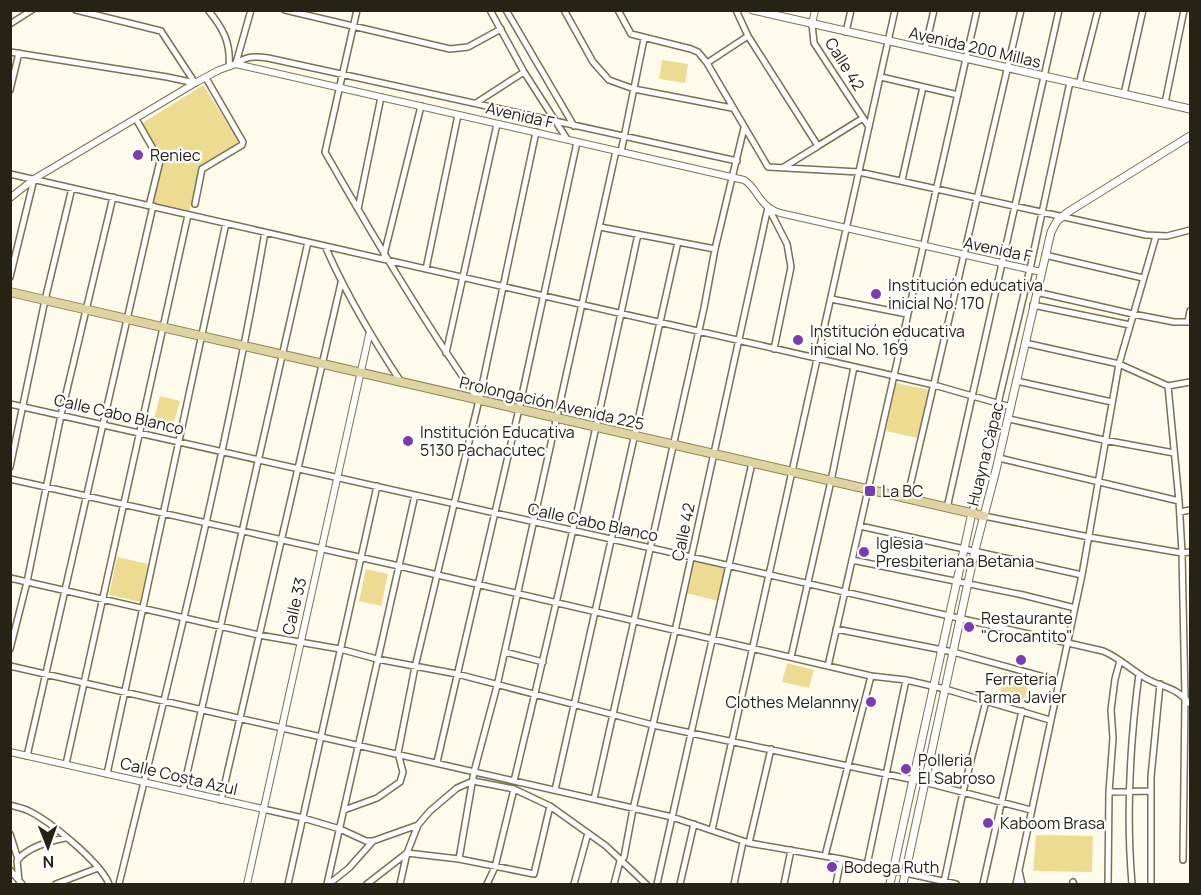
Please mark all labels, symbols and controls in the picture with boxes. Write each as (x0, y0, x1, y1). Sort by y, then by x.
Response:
street label: Avenida 200 Millas (907, 21, 1043, 73)
street label: Calle 42 (820, 33, 870, 95)
street label: Avenida F (484, 96, 556, 134)
place label: Reniec (150, 144, 201, 166)
marker: Reniec (131, 148, 145, 162)
street label: Avenida F (962, 231, 1034, 267)
place label: Institución educativa inicial No. 170 (888, 274, 1043, 314)
marker: Institución educativa inicial No. 170 (869, 287, 883, 301)
place label: Institución educativa inicial No. 169 (810, 320, 965, 360)
marker: Institución educativa inicial No. 169 (791, 333, 805, 347)
street label: Prolongación Avenida 225 (457, 371, 647, 435)
street label: Calle Cabo Blanco (52, 388, 186, 440)
street label: Huayna Cápac (961, 400, 1009, 508)
place label: Institución Educativa 5130 Pachacutec (420, 421, 575, 461)
marker: Institución Educativa 5130 Pachacutec (401, 434, 415, 448)
place label: La BC (882, 480, 924, 502)
marker: La BC (863, 484, 877, 498)
street label: Calle Cabo Blanco (526, 497, 660, 547)
street label: Calle 42 (666, 501, 700, 563)
place label: Iglesia Presbiteriana Betania (876, 532, 1034, 572)
marker: Iglesia Presbiteriana Betania (857, 545, 871, 559)
street label: Calle 33 (277, 575, 311, 637)
place label: Restaurante "Crocantito" (981, 607, 1073, 647)
marker: Restaurante "Crocantito" (962, 620, 976, 634)
marker: Ferretería Tarma Javier (1014, 653, 1028, 667)
place label: Ferretería Tarma Javier (975, 668, 1067, 708)
place label: Clothes Melannny (725, 691, 860, 713)
marker: Clothes Melannny (864, 695, 878, 709)
place label: Polleria El Sabroso (918, 749, 995, 789)
street label: Calle Costa Azul (118, 752, 240, 800)
marker: Polleria El Sabroso (899, 762, 913, 776)
place label: Kaboom Brasa (1000, 812, 1105, 834)
marker: Kaboom Brasa (981, 816, 995, 830)
north arrow (18, 817, 78, 877)
text: N (42, 851, 54, 873)
place label: Bodega Ruth (844, 856, 939, 878)
marker: Bodega Ruth (825, 860, 839, 874)

